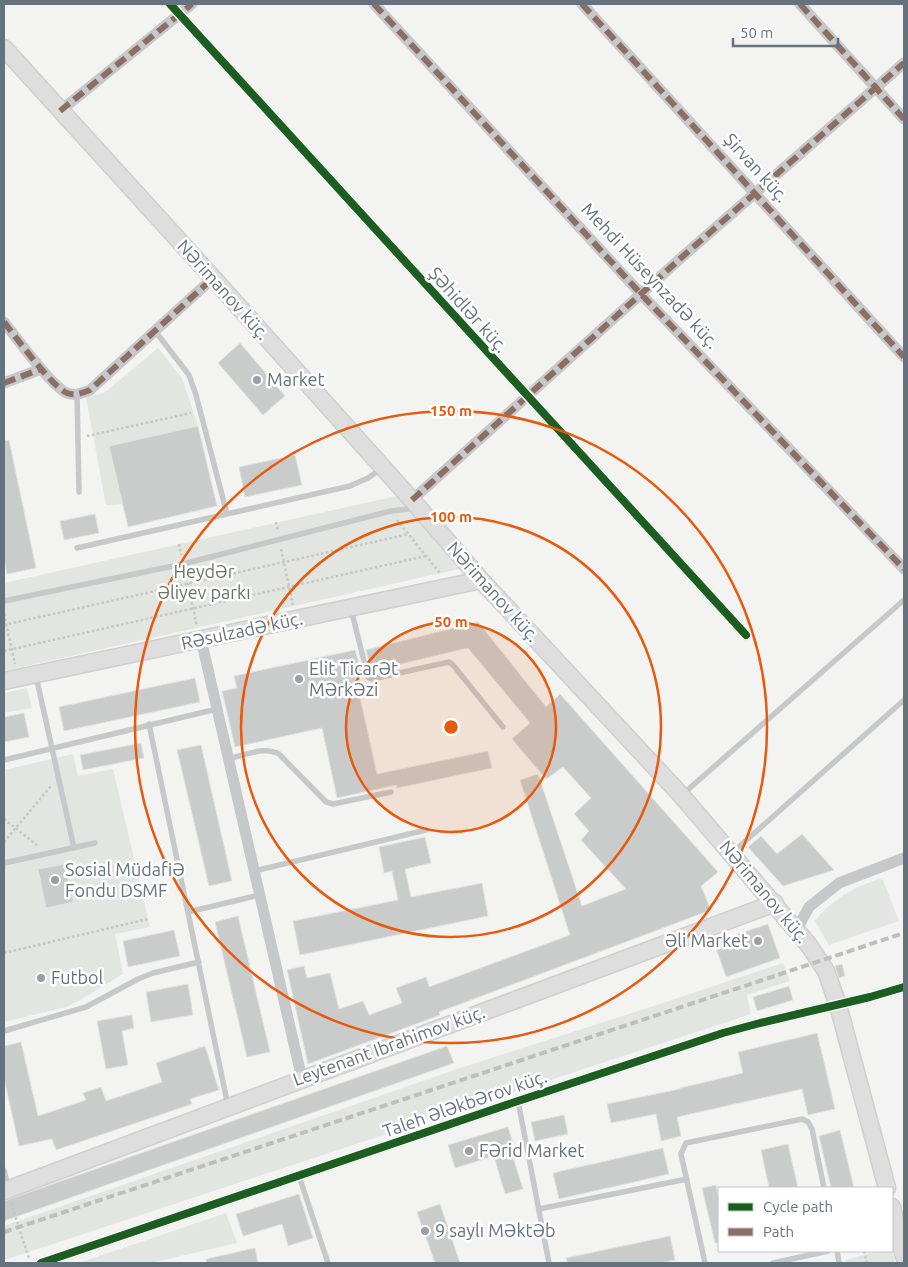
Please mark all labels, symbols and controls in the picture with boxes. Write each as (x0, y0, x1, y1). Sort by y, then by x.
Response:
scale bar (733, 15, 838, 47)
text: 50 m (740, 24, 773, 41)
street label: Şirvan küç. (721, 129, 793, 206)
street label: Mehdi Hüseynzadə küç. (578, 198, 723, 352)
street label: Nərimanov küç. (174, 235, 274, 343)
street label: Şəhidlər küç. (425, 263, 512, 356)
place label: Market (267, 369, 325, 389)
marker: Market (251, 374, 263, 386)
text: 150 m (430, 402, 472, 419)
text: 100 m (430, 508, 472, 525)
street label: Nərimanov küç. (444, 537, 544, 645)
park label: Heydər Əliyev parkı (157, 561, 251, 602)
street label: Rəsulzadə küç. (179, 607, 304, 653)
text: 50 m (434, 613, 468, 630)
place label: Elit Ticarət Mərkəzi (309, 658, 398, 699)
marker: Elit Ticarət Mərkəzi (293, 673, 305, 685)
centre of rings (442, 718, 460, 736)
street label: Nərimanov küç. (716, 836, 813, 947)
place label: Sosial Müdafiə Fondu DSMF (65, 859, 185, 900)
marker: Sosial Müdafiə Fondu DSMF (49, 874, 61, 886)
place label: Əli Market (665, 930, 748, 950)
marker: Əli Market (752, 935, 764, 947)
place label: Futbol (51, 967, 104, 987)
marker: Futbol (35, 972, 47, 984)
street label: Leytenant Ibrahimov küç. (290, 1001, 487, 1089)
street label: Taleh Ələkbərov küç. (380, 1066, 549, 1141)
place label: Fərid Market (479, 1140, 584, 1160)
marker: Fərid Market (463, 1145, 475, 1157)
legend (718, 1187, 893, 1252)
text: Cycle path (763, 1198, 833, 1215)
place label: 9 saylı Məktəb (435, 1220, 556, 1240)
text: Path (763, 1223, 794, 1240)
marker: 9 saylı Məktəb (419, 1225, 431, 1237)

